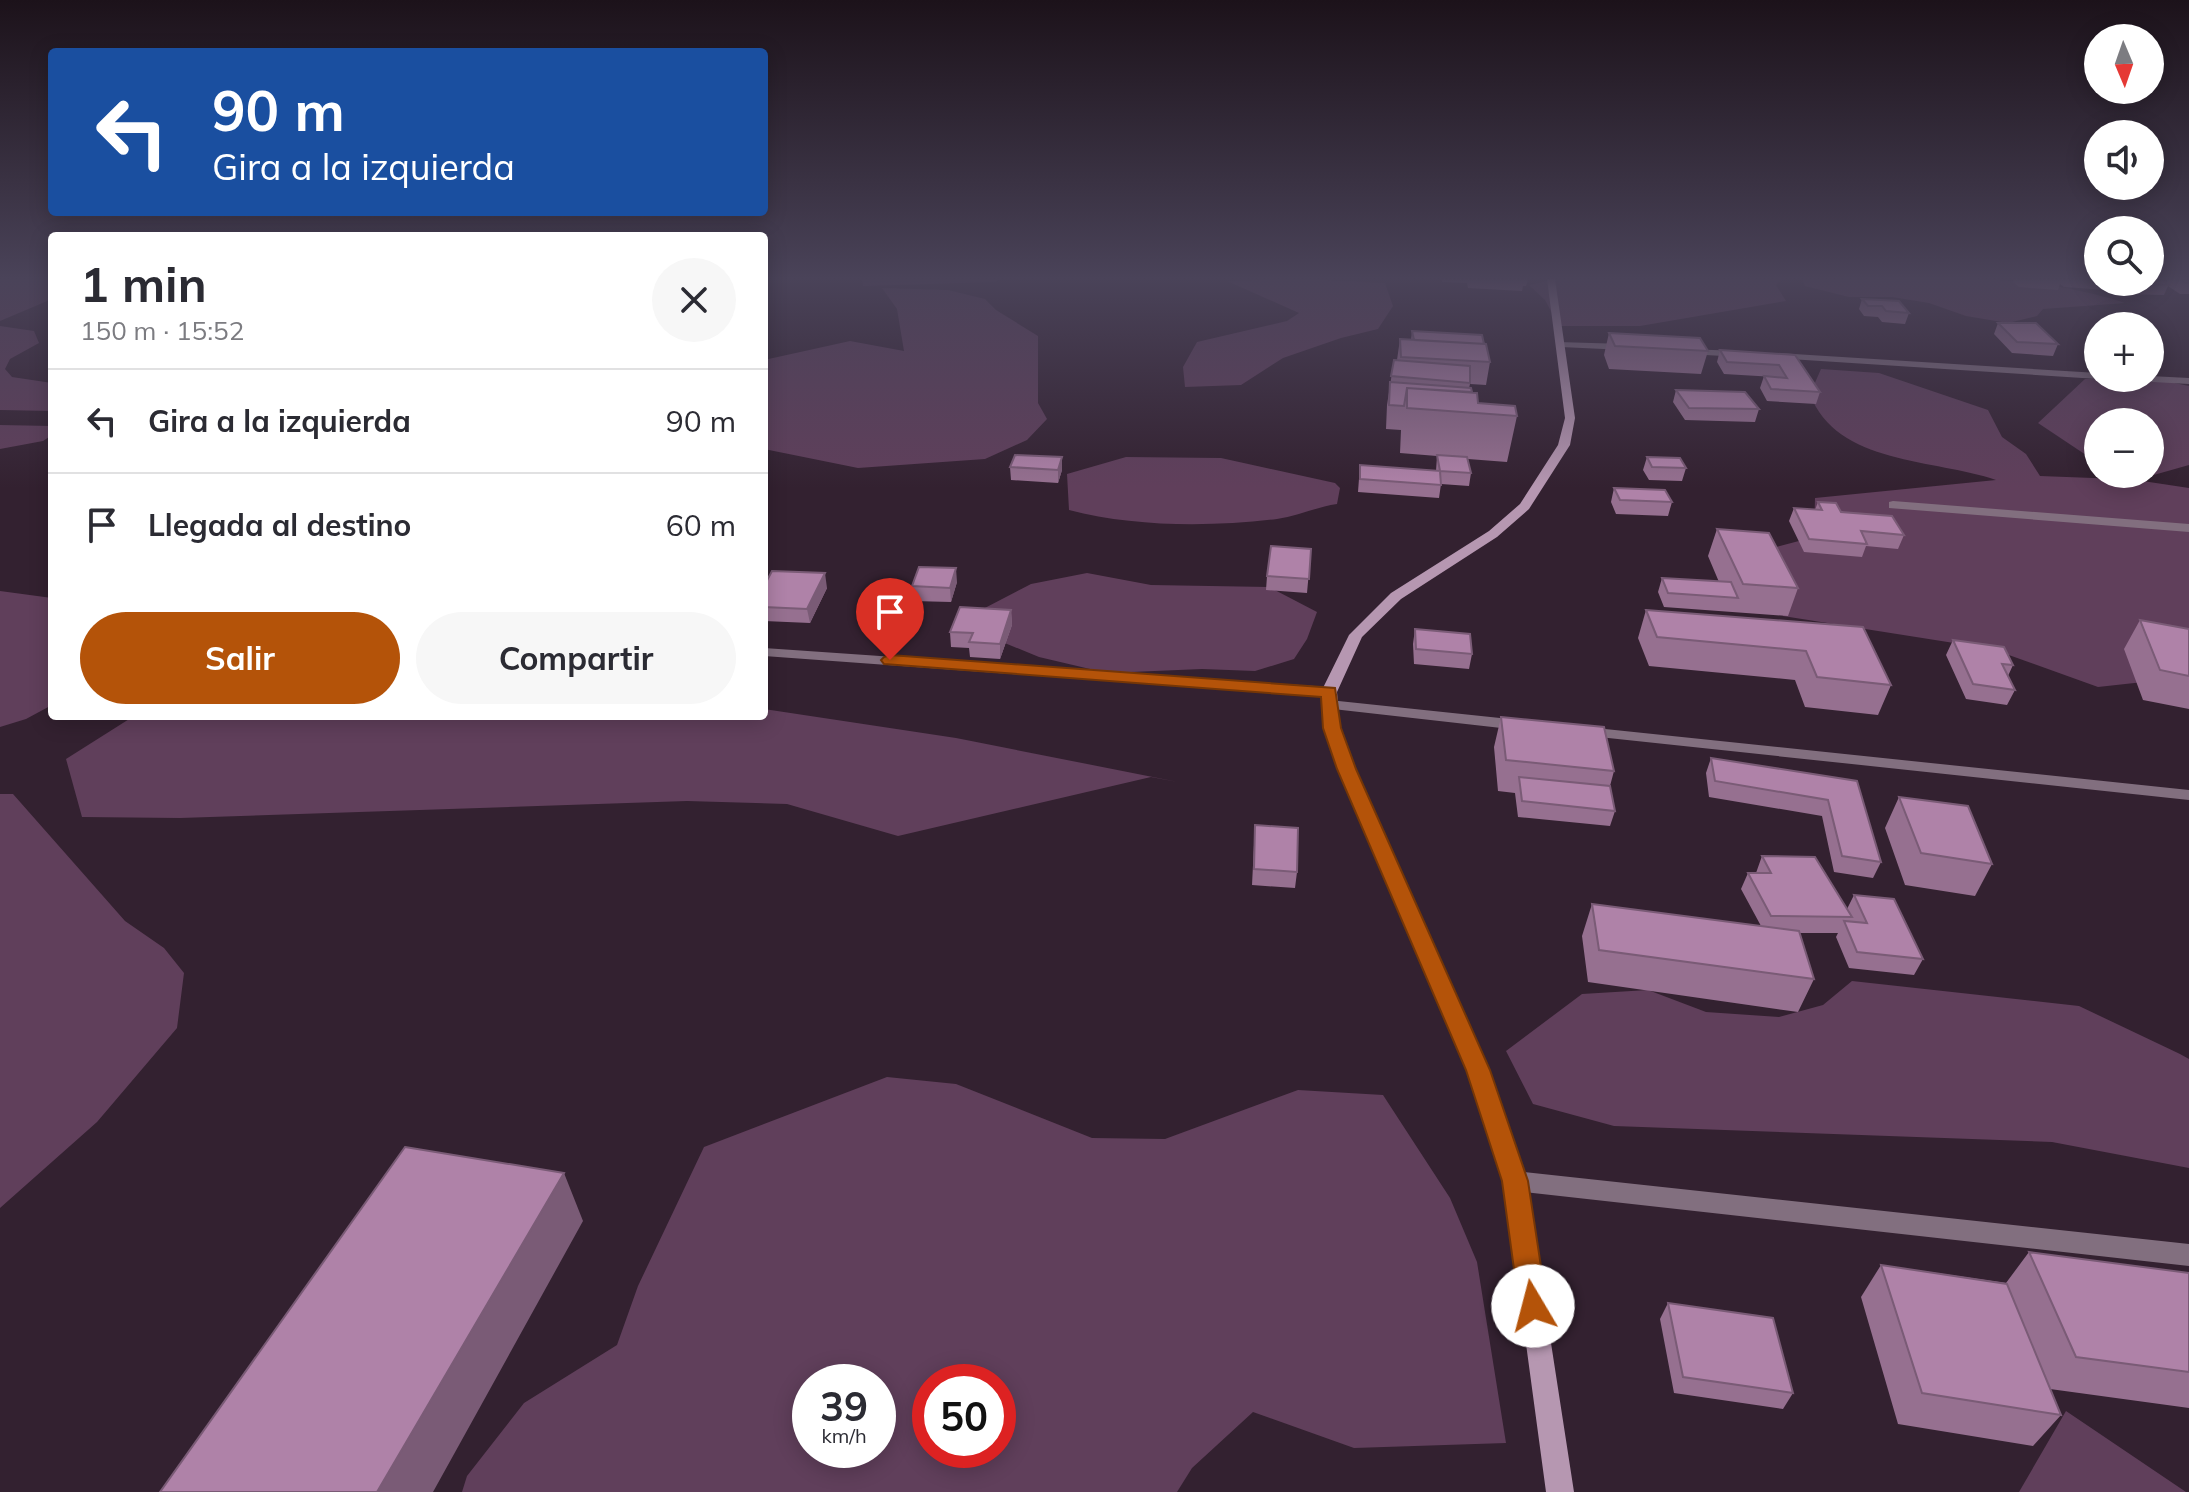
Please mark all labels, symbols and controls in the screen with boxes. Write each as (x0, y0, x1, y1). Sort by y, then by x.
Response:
north arrow (2084, 24, 2164, 104)
map controls (2084, 24, 2164, 488)
text: 90 m (212, 75, 345, 145)
icon: left (80, 80, 184, 184)
button: sound (2084, 120, 2164, 200)
text: Gira a la izquierda (212, 144, 515, 189)
button: search (2084, 216, 2164, 296)
text: 1 min (80, 254, 207, 314)
button: close (652, 258, 736, 342)
button: + (2084, 312, 2164, 392)
text: 150 m · 15:52 (80, 314, 244, 347)
icon: left (80, 399, 124, 443)
text: Gira a la izquierda (148, 402, 411, 440)
text: 90 m (666, 402, 736, 440)
button: − (2084, 408, 2164, 488)
icon: arrive (80, 503, 124, 547)
text: Llegada al destino (148, 506, 411, 544)
text: 60 m (666, 506, 736, 544)
pin (856, 578, 924, 660)
icon: arrive (868, 590, 912, 634)
button: Salir (80, 612, 400, 704)
button: Compartir (416, 612, 736, 704)
position arrow (1491, 1264, 1575, 1348)
speed limit sign: 50 (912, 1364, 1016, 1468)
text: 39 (820, 1381, 868, 1431)
text: km/h (821, 1423, 867, 1448)

